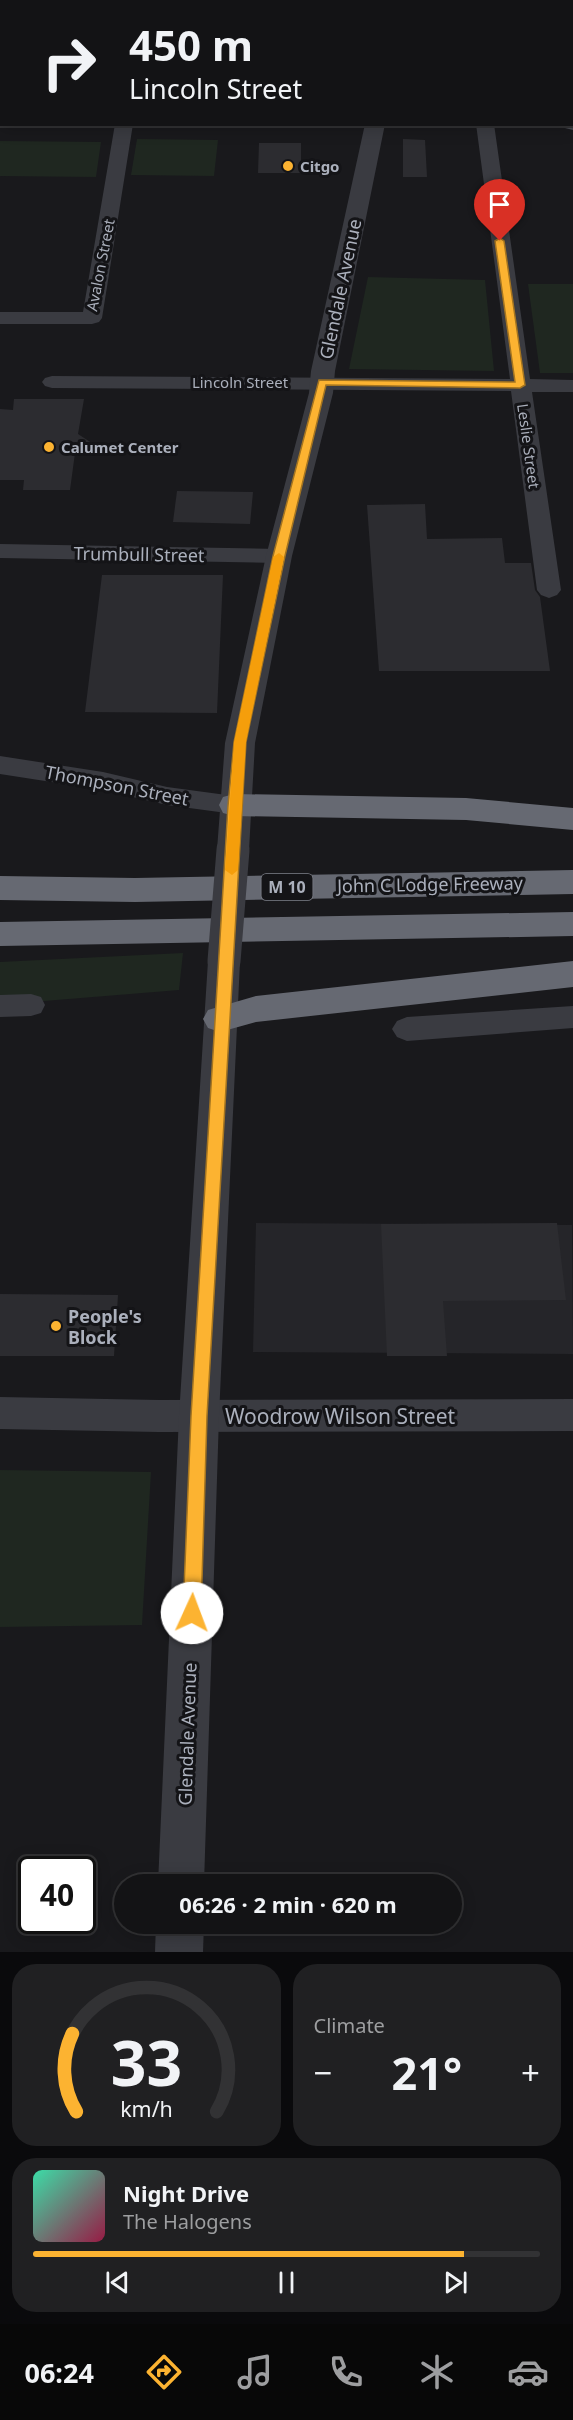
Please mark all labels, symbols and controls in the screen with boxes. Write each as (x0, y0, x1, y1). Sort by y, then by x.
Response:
text: 450 m (129, 16, 253, 73)
icon: right (30, 24, 108, 102)
text: Lincoln Street (129, 70, 302, 107)
place label: Citgo (300, 156, 339, 176)
marker: Citgo (281, 159, 295, 173)
pin (474, 179, 525, 241)
icon: arrive (483, 188, 516, 221)
street label: Avalon Street (81, 217, 119, 313)
street label: Glendale Avenue (313, 217, 367, 361)
street label: Lincoln Street (192, 372, 289, 392)
street label: Leslie Street (513, 402, 545, 490)
place label: Calumet Center (61, 437, 179, 457)
marker: Calumet Center (42, 440, 56, 454)
street label: Trumbull Street (73, 541, 205, 567)
street label: Thompson Street (43, 759, 191, 811)
street label: John C Lodge Freeway (335, 870, 524, 898)
road number: M 10 (262, 874, 312, 900)
place label: People's Block (68, 1304, 142, 1349)
marker: People's Block (49, 1319, 63, 1333)
street label: Woodrow Wilson Street (225, 1402, 455, 1430)
position arrow (160, 1581, 224, 1645)
street label: Glendale Avenue (173, 1662, 201, 1806)
speed limit sign: 40 (18, 1856, 96, 1934)
text: 06:26 · 2 min · 620 m (179, 1889, 397, 1919)
text: Climate (314, 2012, 385, 2039)
text: 33 (111, 2019, 182, 2104)
text: 21° (391, 2042, 462, 2103)
text: − (314, 2050, 332, 2095)
text: + (521, 2050, 540, 2095)
text: km/h (120, 2094, 173, 2123)
text: Night Drive (123, 2178, 249, 2208)
text: The Halogens (123, 2208, 252, 2235)
icon: previous (101, 2266, 134, 2299)
icon: pause (270, 2266, 303, 2299)
icon: next (439, 2266, 472, 2299)
icon: directions (143, 2351, 185, 2393)
icon: music (234, 2351, 276, 2393)
icon: phone (325, 2351, 367, 2393)
icon: climate (416, 2351, 458, 2393)
icon: car (507, 2351, 549, 2393)
text: 06:24 (24, 2354, 94, 2391)

